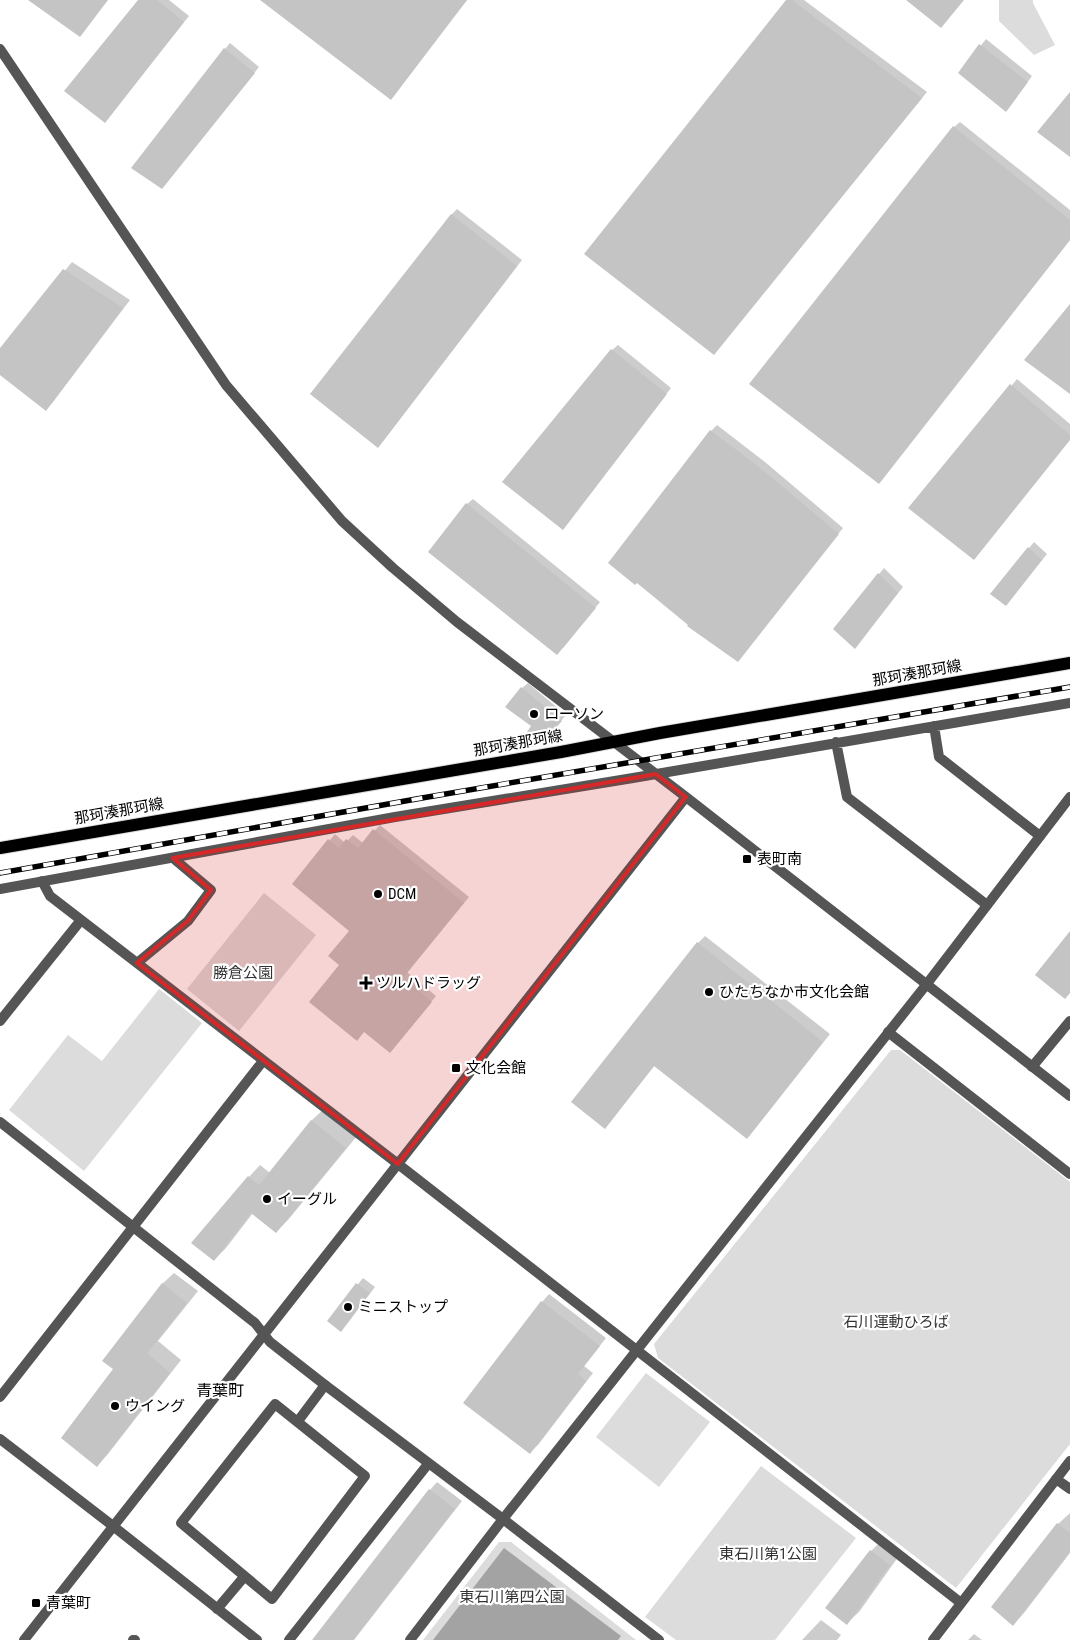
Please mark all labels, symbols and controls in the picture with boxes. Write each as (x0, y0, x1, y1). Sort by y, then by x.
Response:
street label: 那珂湊那珂線 (871, 656, 963, 690)
place label: ローソン (544, 705, 604, 723)
marker: ローソン (528, 708, 540, 720)
street label: 那珂湊那珂線 (472, 726, 564, 760)
street label: 那珂湊那珂線 (73, 794, 165, 828)
place label: 表町南 (757, 850, 802, 868)
marker: 表町南 (741, 853, 753, 865)
place label: DCM (388, 885, 416, 903)
marker: DCM (372, 888, 384, 900)
park label: 勝倉公園 (213, 964, 273, 982)
place label: ツルハドラッグ (376, 974, 481, 992)
marker: ツルハドラッグ (360, 977, 372, 989)
place label: ひたちなか市文化会館 (719, 983, 869, 1001)
marker: ひたちなか市文化会館 (703, 986, 715, 998)
place label: 文化会館 (466, 1059, 526, 1077)
marker: 文化会館 (450, 1062, 462, 1074)
place label: イーグル (277, 1190, 337, 1208)
marker: イーグル (261, 1193, 273, 1205)
place label: ミニストップ (358, 1298, 448, 1316)
marker: ミニストップ (342, 1301, 354, 1313)
park label: 石川運動ひろば (843, 1313, 949, 1331)
district label: 青葉町 (196, 1381, 244, 1400)
place label: ウイング (125, 1397, 185, 1415)
marker: ウイング (109, 1400, 121, 1412)
park label: 東石川第1公園 (719, 1545, 817, 1563)
park label: 東石川第四公園 (459, 1588, 565, 1606)
place label: 青葉町 (46, 1594, 91, 1612)
marker: 青葉町 (30, 1597, 42, 1609)

